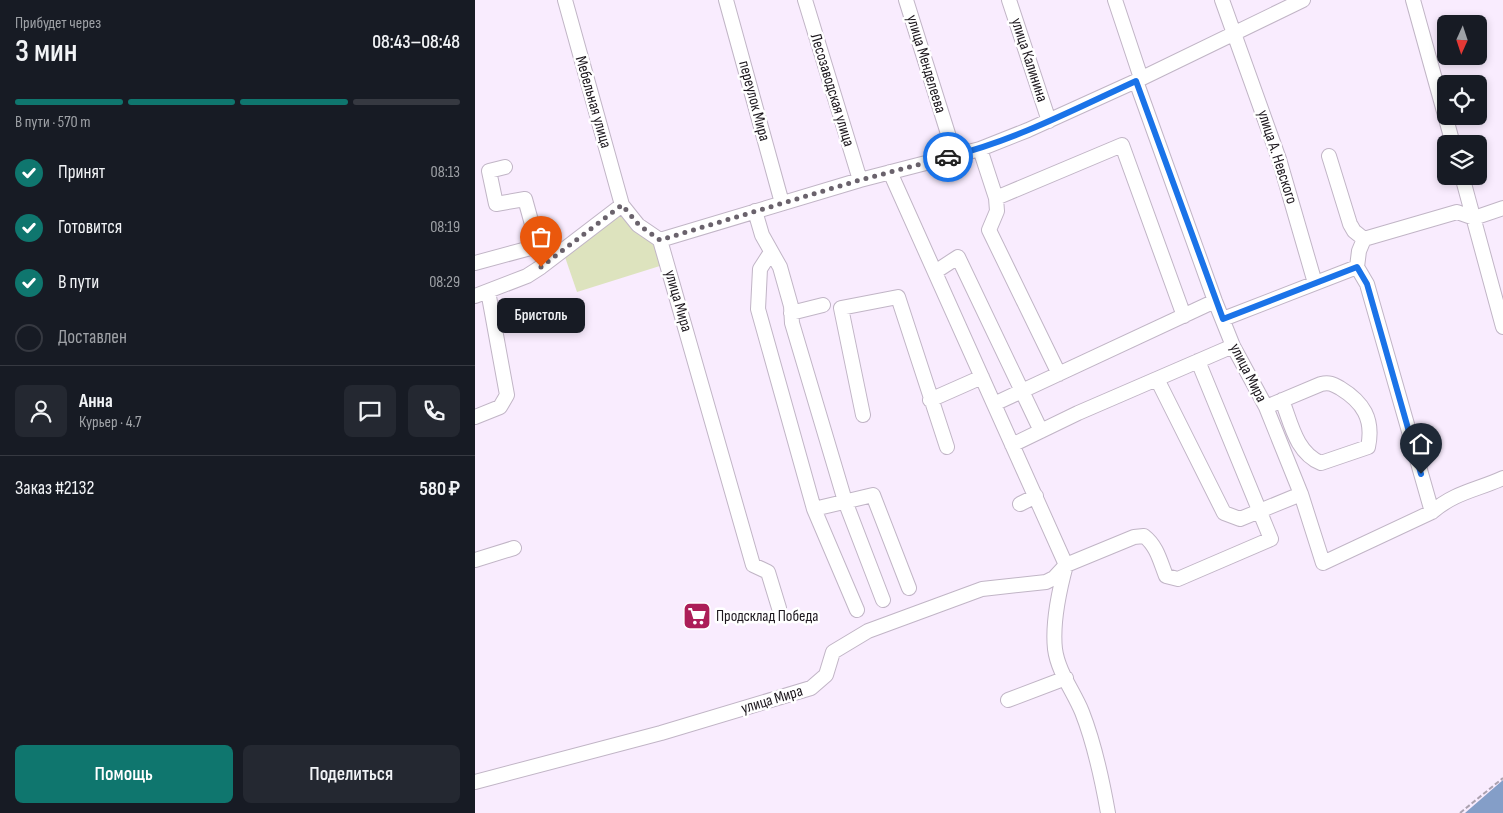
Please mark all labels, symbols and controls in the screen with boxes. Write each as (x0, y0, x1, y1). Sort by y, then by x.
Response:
street label: улица Менделеева (902, 13, 950, 115)
text: Прибудет через (15, 14, 101, 33)
north arrow (1437, 15, 1487, 65)
map controls (1437, 15, 1487, 185)
street label: улица Калинина (1007, 16, 1051, 104)
text: 08:43–08:48 (372, 31, 460, 54)
street label: Лесозаводская улица (806, 31, 858, 149)
text: 3 мин (15, 32, 78, 71)
street label: Мебельная улица (571, 54, 615, 150)
street label: переулок Мира (734, 59, 774, 143)
button: locate (1437, 75, 1487, 125)
street label: улица А. Невского (1253, 108, 1301, 206)
text: В пути · 570 m (15, 113, 91, 132)
courier (923, 132, 973, 182)
button: layers (1437, 135, 1487, 185)
icon: car (934, 143, 962, 171)
icon: check (15, 159, 43, 187)
text: Принят (58, 161, 105, 184)
text: 08:13 (431, 163, 460, 182)
icon: check (15, 214, 43, 242)
text: Готовится (58, 216, 122, 239)
pin (520, 216, 562, 267)
text: 08:19 (430, 218, 460, 237)
icon: bag (527, 223, 555, 251)
street label: улица Мира (660, 268, 696, 334)
icon: check (15, 269, 43, 297)
text: В пути (58, 271, 99, 294)
text: 08:29 (429, 273, 460, 292)
callout: Бристоль (497, 297, 585, 332)
text: Бристоль (514, 306, 568, 325)
text: Доставлен (58, 326, 127, 349)
street label: улица Мира (1225, 340, 1271, 406)
button: person (15, 385, 67, 437)
button: chat (344, 385, 396, 437)
button: phone (408, 385, 460, 437)
text: Анна (79, 390, 113, 413)
text: Курьер · 4.7 (79, 413, 141, 432)
pin (1400, 423, 1442, 474)
icon: home (1407, 430, 1435, 458)
text: Заказ #2132 (15, 477, 94, 500)
text: 580 ₽ (420, 478, 460, 501)
supermarket icon: Продсклад Победа (682, 601, 712, 631)
place label: Продсклад Победа (716, 607, 818, 626)
street label: улица Мира (739, 682, 805, 718)
button: Помощь (15, 745, 233, 803)
button: Поделиться (243, 745, 460, 803)

